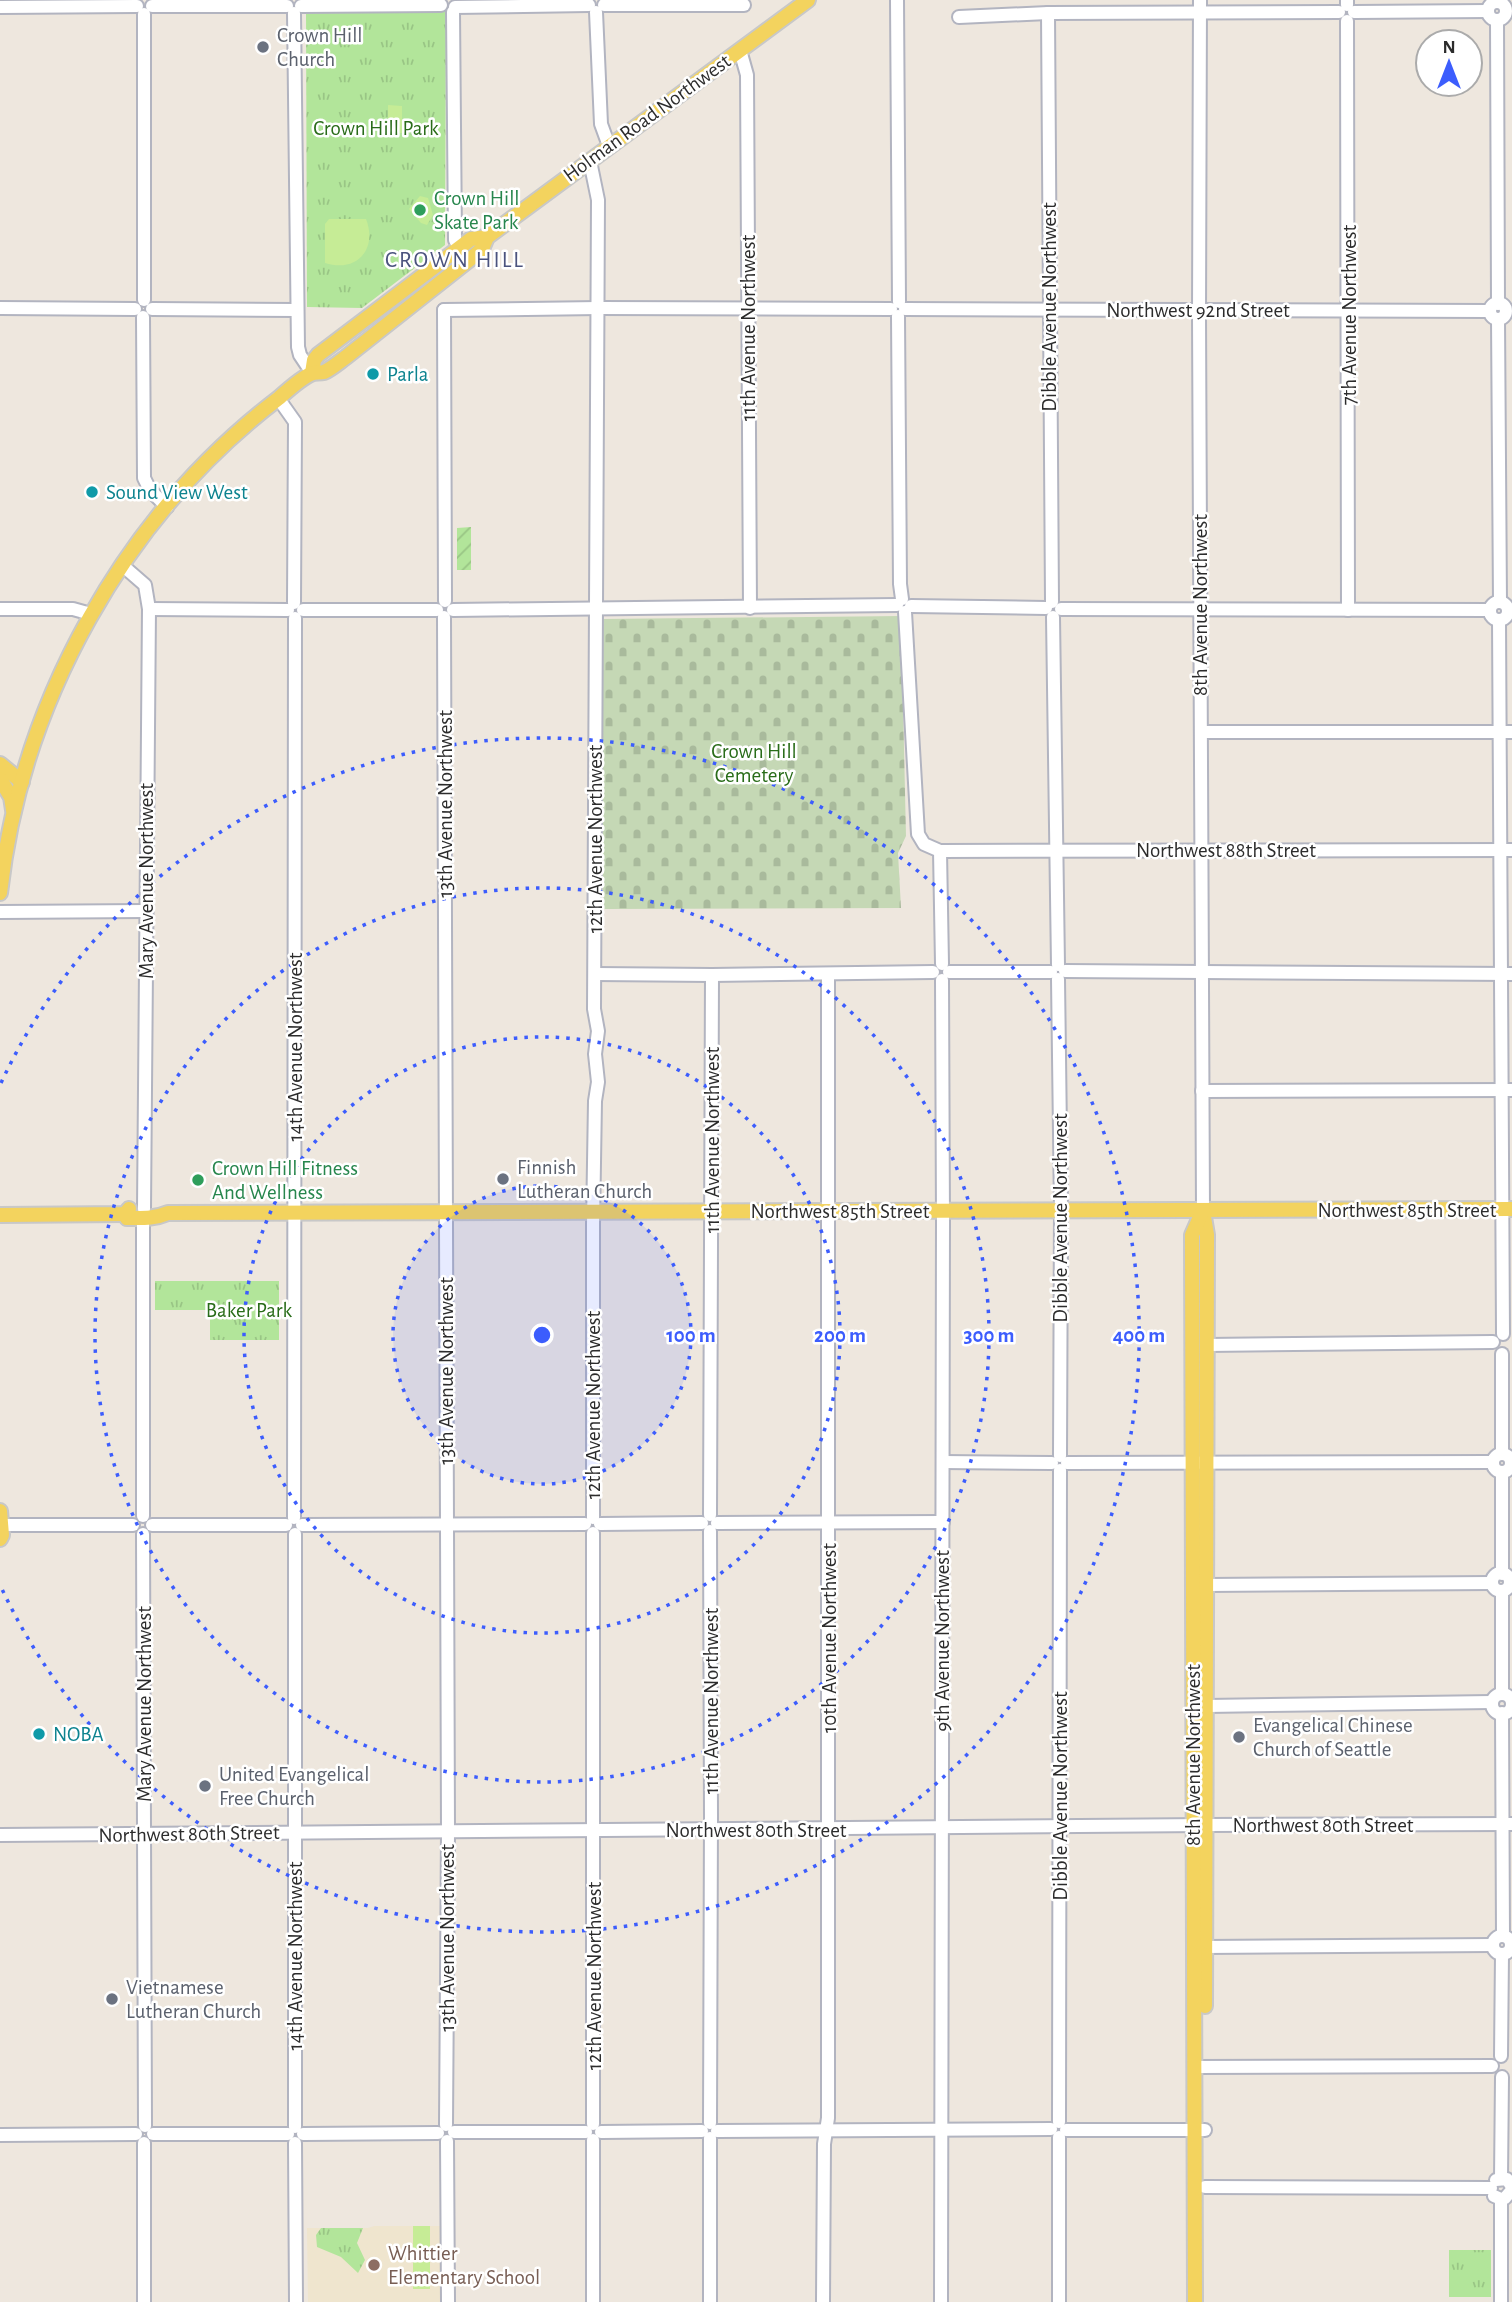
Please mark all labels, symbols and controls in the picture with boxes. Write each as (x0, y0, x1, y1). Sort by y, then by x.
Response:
place label: Crown Hill Church (277, 25, 363, 70)
north arrow (1414, 28, 1484, 98)
text: N (1442, 38, 1456, 57)
marker: Crown Hill Church (255, 39, 271, 55)
street label: Holman Road Northwest (559, 50, 735, 186)
park label: Crown Hill Park (313, 118, 439, 139)
place label: Crown Hill Skate Park (434, 188, 520, 233)
marker: Crown Hill Skate Park (412, 202, 428, 218)
street label: Dibble Avenue Northwest (1039, 202, 1060, 412)
street label: 7th Avenue Northwest (1339, 224, 1360, 405)
street label: 11th Avenue Northwest (738, 235, 759, 421)
district label: CROWN HILL (385, 249, 525, 272)
street label: Northwest 92nd Street (1106, 300, 1290, 321)
place label: Parla (387, 364, 429, 385)
marker: Parla (365, 366, 381, 382)
place label: Sound View West (106, 482, 248, 503)
marker: Sound View West (84, 484, 100, 500)
street label: 8th Avenue Northwest (1190, 514, 1211, 696)
street label: 13th Avenue Northwest (435, 710, 456, 898)
park label: Crown Hill Cemetery (711, 741, 797, 786)
street label: 12th Avenue Northwest (585, 744, 606, 933)
street label: Mary Avenue Northwest (136, 783, 157, 979)
street label: Northwest 88th Street (1136, 840, 1316, 861)
street label: 14th Avenue Northwest (285, 952, 306, 1142)
street label: 11th Avenue Northwest (702, 1047, 723, 1233)
street label: Dibble Avenue Northwest (1050, 1113, 1071, 1323)
place label: Finnish Lutheran Church (517, 1157, 652, 1202)
place label: Crown Hill Fitness And Wellness (212, 1158, 358, 1203)
marker: Finnish Lutheran Church (495, 1171, 511, 1187)
marker: Crown Hill Fitness And Wellness (190, 1172, 206, 1188)
street label: Northwest 85th Street (1318, 1200, 1497, 1221)
street label: Northwest 85th Street (751, 1201, 930, 1222)
street label: 13th Avenue Northwest (436, 1277, 457, 1465)
park label: Baker Park (206, 1300, 293, 1321)
street label: 12th Avenue Northwest (583, 1310, 604, 1499)
centre of rings (530, 1323, 554, 1347)
text: 100 m (666, 1325, 716, 1346)
text: 200 m (814, 1325, 866, 1346)
text: 300 m (963, 1325, 1015, 1346)
text: 400 m (1113, 1325, 1165, 1346)
street label: 10th Avenue Northwest (819, 1543, 840, 1733)
street label: 9th Avenue Northwest (932, 1550, 953, 1732)
street label: Mary Avenue Northwest (134, 1606, 155, 1802)
street label: 11th Avenue Northwest (701, 1608, 722, 1794)
street label: 8th Avenue Northwest (1183, 1664, 1204, 1846)
street label: Dibble Avenue Northwest (1050, 1691, 1071, 1901)
place label: Evangelical Chinese Church of Seattle (1253, 1715, 1413, 1760)
place label: NOBA (53, 1724, 104, 1745)
marker: NOBA (31, 1726, 47, 1742)
marker: Evangelical Chinese Church of Seattle (1231, 1729, 1247, 1745)
place label: United Evangelical Free Church (219, 1764, 369, 1809)
marker: United Evangelical Free Church (197, 1778, 213, 1794)
street label: Northwest 80th Street (1232, 1815, 1414, 1836)
street label: Northwest 80th Street (665, 1820, 847, 1841)
street label: Northwest 80th Street (98, 1822, 280, 1846)
street label: 13th Avenue Northwest (437, 1844, 458, 2032)
street label: 14th Avenue Northwest (285, 1861, 306, 2051)
street label: 12th Avenue Northwest (584, 1881, 605, 2070)
place label: Vietnamese Lutheran Church (126, 1977, 261, 2022)
marker: Vietnamese Lutheran Church (104, 1991, 120, 2007)
place label: Whittier Elementary School (388, 2243, 540, 2288)
marker: Whittier Elementary School (366, 2257, 382, 2273)

